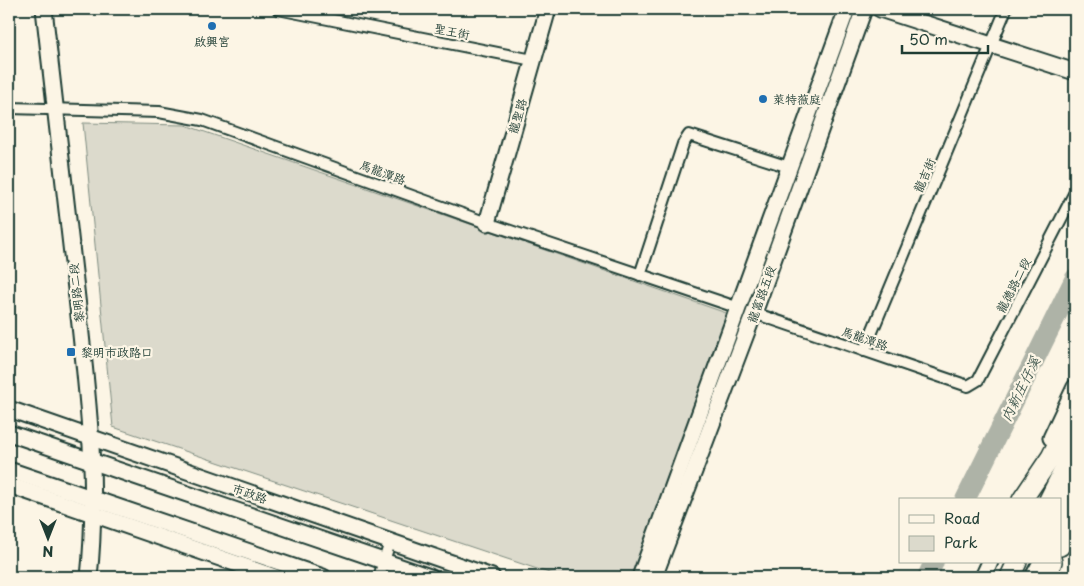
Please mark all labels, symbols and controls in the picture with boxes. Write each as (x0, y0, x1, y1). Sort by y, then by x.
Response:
street label: 聖王街 (433, 19, 471, 43)
marker: 啟興宮 (206, 20, 218, 32)
scale bar (902, 22, 988, 54)
text: 50 m (909, 27, 948, 50)
place label: 啟興宮 (194, 32, 230, 50)
place label: 萊特薇庭 (773, 90, 821, 108)
marker: 萊特薇庭 (757, 93, 769, 105)
street label: 龍聖路 (503, 96, 531, 136)
street label: 馬龍潭路 (357, 155, 409, 189)
street label: 龍吉街 (909, 155, 939, 195)
street label: 龍德路二段 (991, 254, 1035, 316)
street label: 黎明路二段 (64, 262, 88, 324)
street label: 龍富路五段 (742, 263, 780, 325)
street label: 馬龍潭路 (839, 322, 891, 354)
place label: 黎明市政路口 (81, 343, 153, 361)
marker: 黎明市政路口 (65, 346, 77, 358)
water label: 內新庄仔溪 (995, 352, 1045, 425)
street label: 市政路 (230, 479, 270, 507)
legend (899, 498, 1062, 564)
text: Road (944, 506, 980, 529)
north arrow (22, 514, 72, 564)
text: Park (944, 530, 978, 553)
text: N (42, 541, 54, 562)

